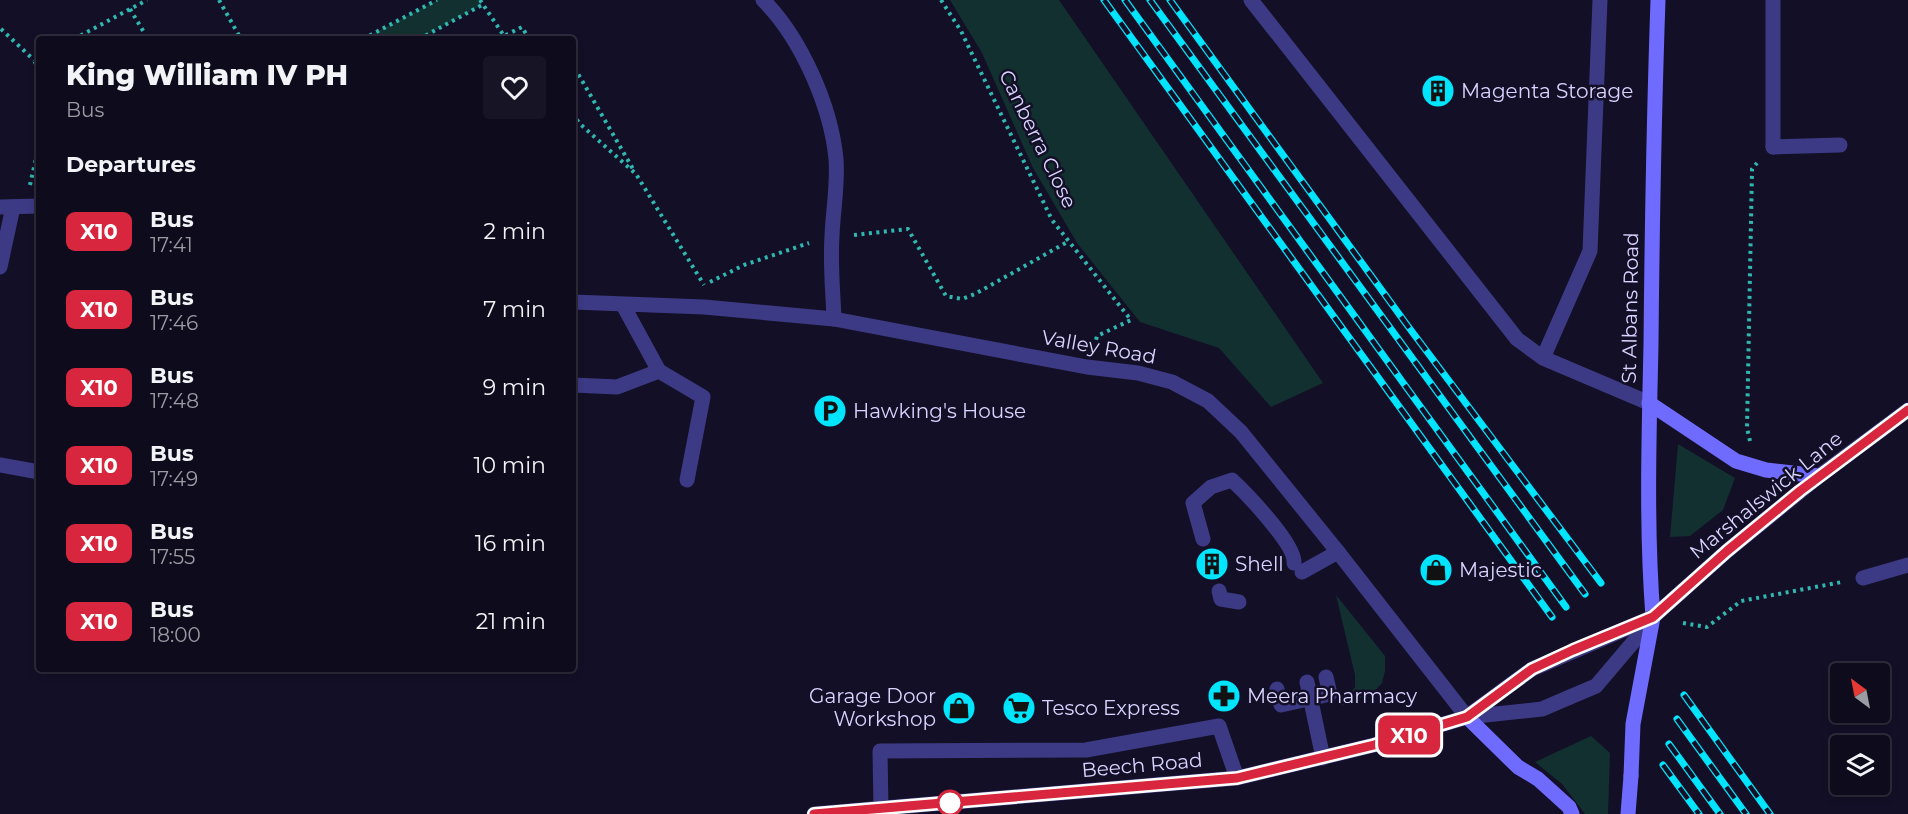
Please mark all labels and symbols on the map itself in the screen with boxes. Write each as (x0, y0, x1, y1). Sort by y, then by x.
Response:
street label: Canberra Close (994, 66, 1082, 212)
building icon: Magenta Storage (1420, 73, 1456, 109)
place label: Magenta Storage (1461, 79, 1633, 103)
street label: St Albans Road (1617, 232, 1643, 384)
street label: Valley Road (1040, 325, 1158, 369)
parking icon: Hawking's House (812, 393, 848, 429)
place label: Hawking's House (853, 399, 1026, 423)
street label: Marshalswick Lane (1685, 426, 1847, 564)
building icon: Shell (1194, 546, 1230, 582)
place label: Shell (1235, 552, 1284, 576)
shop icon: Majestic (1418, 552, 1454, 588)
place label: Majestic (1459, 558, 1542, 582)
north arrow (1830, 663, 1890, 723)
pharmacy icon: Meera Pharmacy (1206, 678, 1242, 714)
place label: Garage Door Workshop (809, 684, 936, 731)
place label: Meera Pharmacy (1247, 684, 1417, 708)
shop icon: Garage Door Workshop (941, 690, 977, 726)
supermarket icon: Tesco Express (1001, 690, 1037, 726)
place label: Tesco Express (1042, 696, 1180, 720)
line badge: X10 (1374, 716, 1444, 754)
street label: Beech Road (1080, 748, 1204, 782)
unlabelled marker (937, 790, 963, 814)

